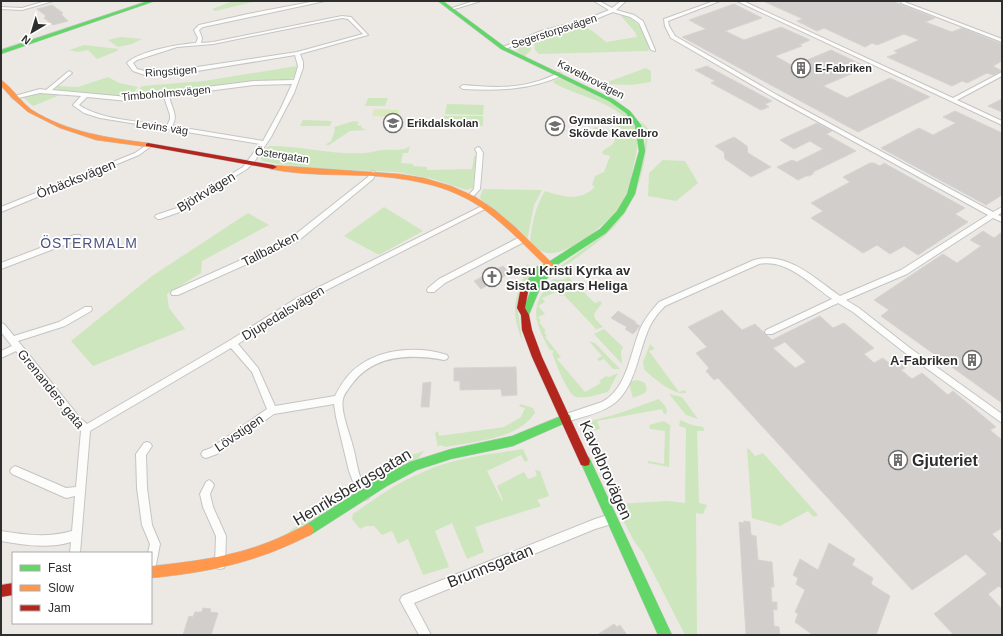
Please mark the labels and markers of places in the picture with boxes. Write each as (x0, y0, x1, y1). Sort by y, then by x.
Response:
building icon: E-Fabriken (790, 57, 812, 79)
place label: E-Fabriken (815, 62, 872, 74)
school or university icon: Erikdalskolan (382, 112, 404, 134)
place label: Gymnasium Skövde Kavelbro (569, 114, 659, 139)
school or university icon: Gymnasium Skövde Kavelbro (544, 115, 566, 137)
place label: Erikdalskolan (407, 117, 479, 129)
place label: Jesu Kristi Kyrka av Sista Dagars Heliga (506, 263, 631, 293)
church icon: Jesu Kristi Kyrka av Sista Dagars Heliga (481, 266, 503, 288)
building icon: A-Fabriken (961, 349, 983, 371)
place label: A-Fabriken (890, 353, 958, 368)
building icon: Gjuteriet (887, 449, 909, 471)
place label: Gjuteriet (912, 452, 978, 469)

